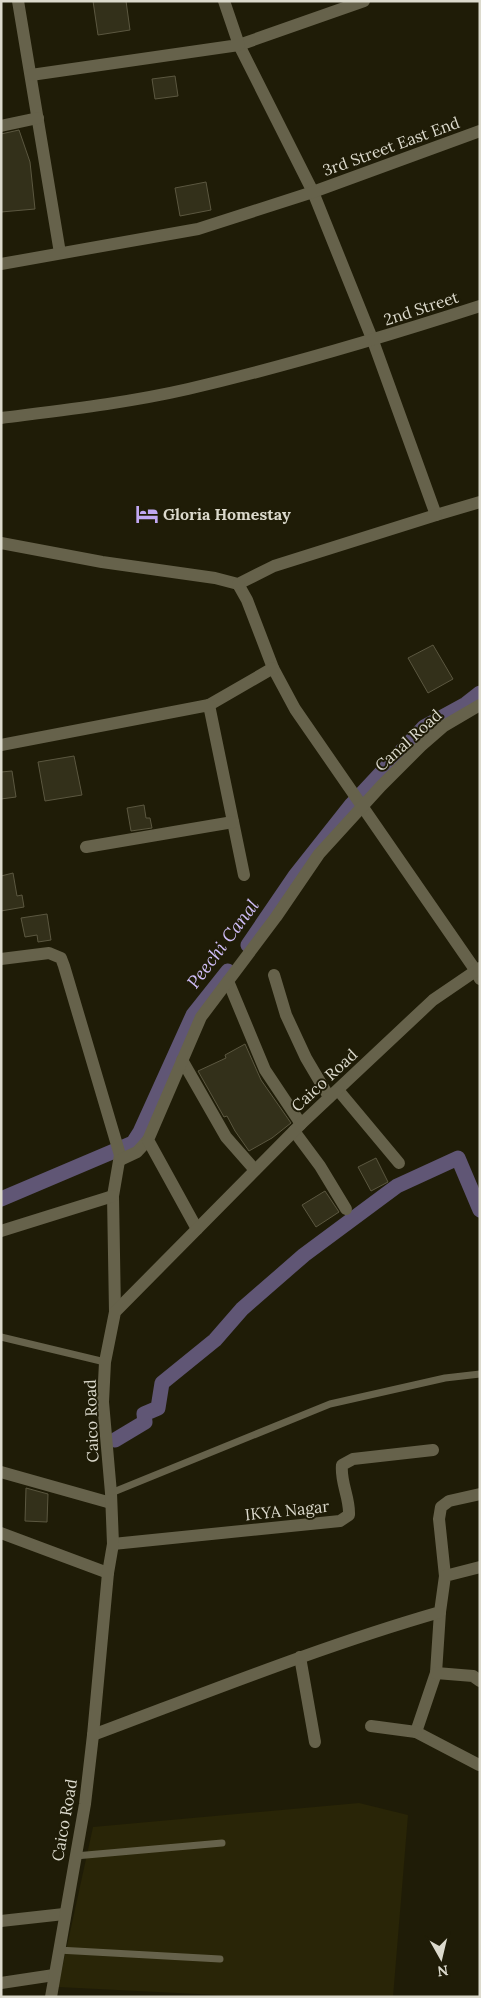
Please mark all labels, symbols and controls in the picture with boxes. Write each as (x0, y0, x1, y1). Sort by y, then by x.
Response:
street label: 3rd Street East End (320, 112, 463, 180)
street label: 2nd Street (381, 286, 462, 329)
hotel icon: Gloria Homestay (134, 501, 160, 527)
place label: Gloria Homestay (163, 504, 291, 524)
street label: Canal Road (370, 704, 446, 775)
water label: Peechi Canal (182, 895, 263, 993)
street label: Caico Road (287, 1044, 362, 1116)
street label: Caico Road (80, 1379, 102, 1463)
street label: IKYA Nagar (244, 1496, 330, 1524)
street label: Caico Road (47, 1777, 81, 1863)
north arrow (416, 1933, 466, 1983)
text: N (436, 1961, 449, 1981)

